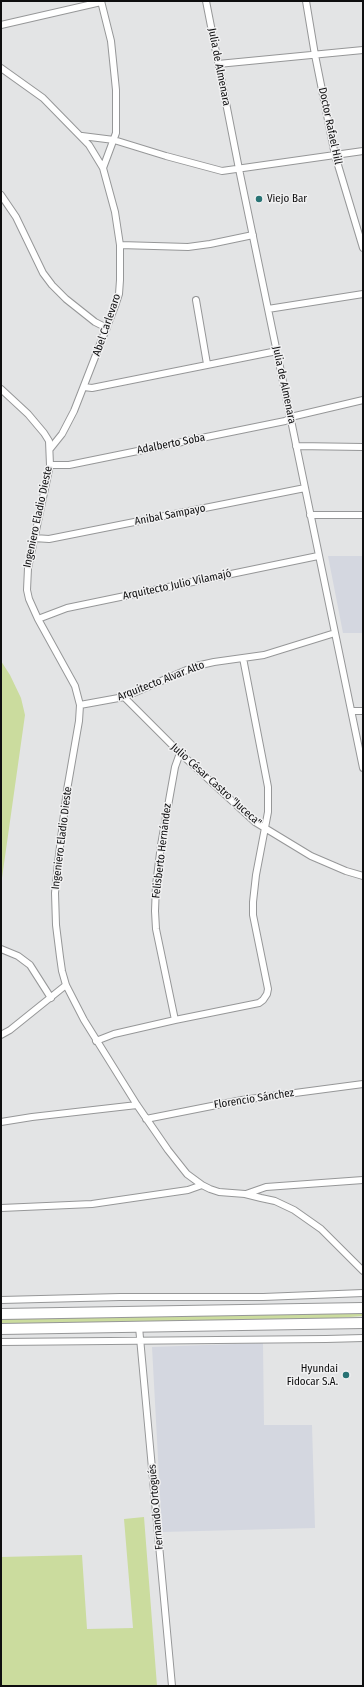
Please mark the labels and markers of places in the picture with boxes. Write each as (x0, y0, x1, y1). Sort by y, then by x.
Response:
place label: Viejo Bar (267, 192, 307, 206)
marker: Viejo Bar (254, 194, 264, 204)
place label: Hyundai Fidocar S.A. (287, 1362, 338, 1388)
marker: Hyundai Fidocar S.A. (341, 1370, 351, 1380)

